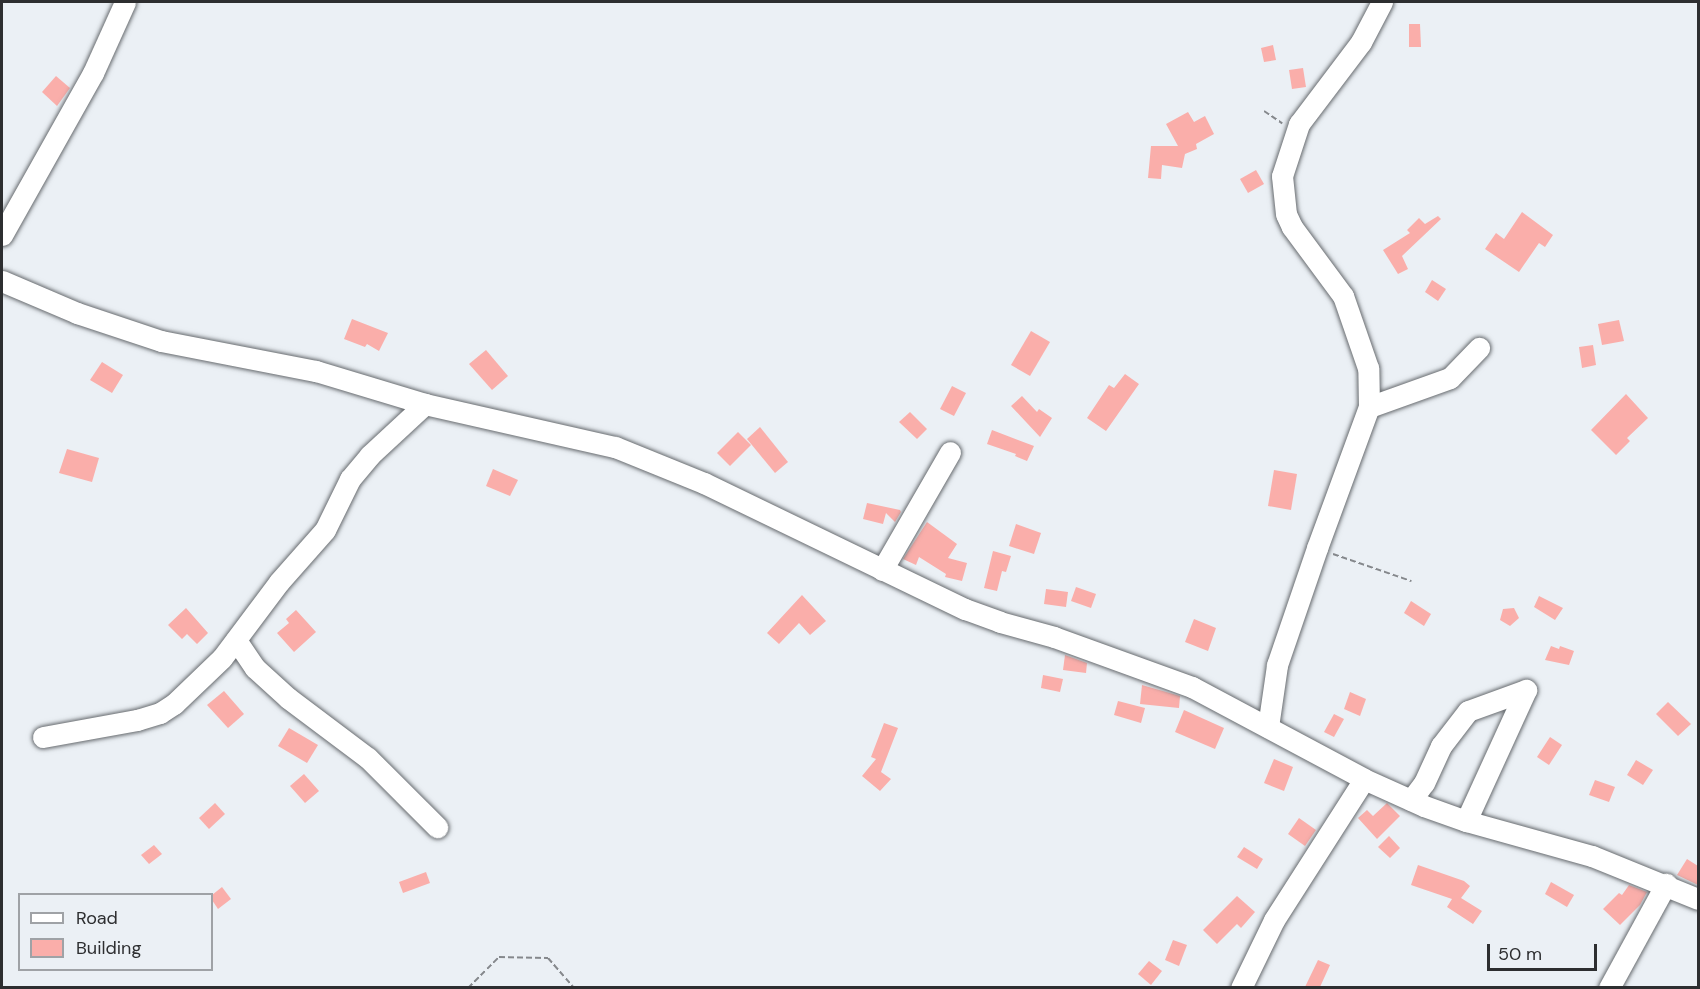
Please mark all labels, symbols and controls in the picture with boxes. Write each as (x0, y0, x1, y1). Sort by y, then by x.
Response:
legend (18, 893, 213, 971)
text: Road (76, 906, 118, 930)
scale bar (1490, 932, 1600, 970)
text: Building (76, 936, 141, 960)
text: 50 m (1498, 942, 1542, 966)

